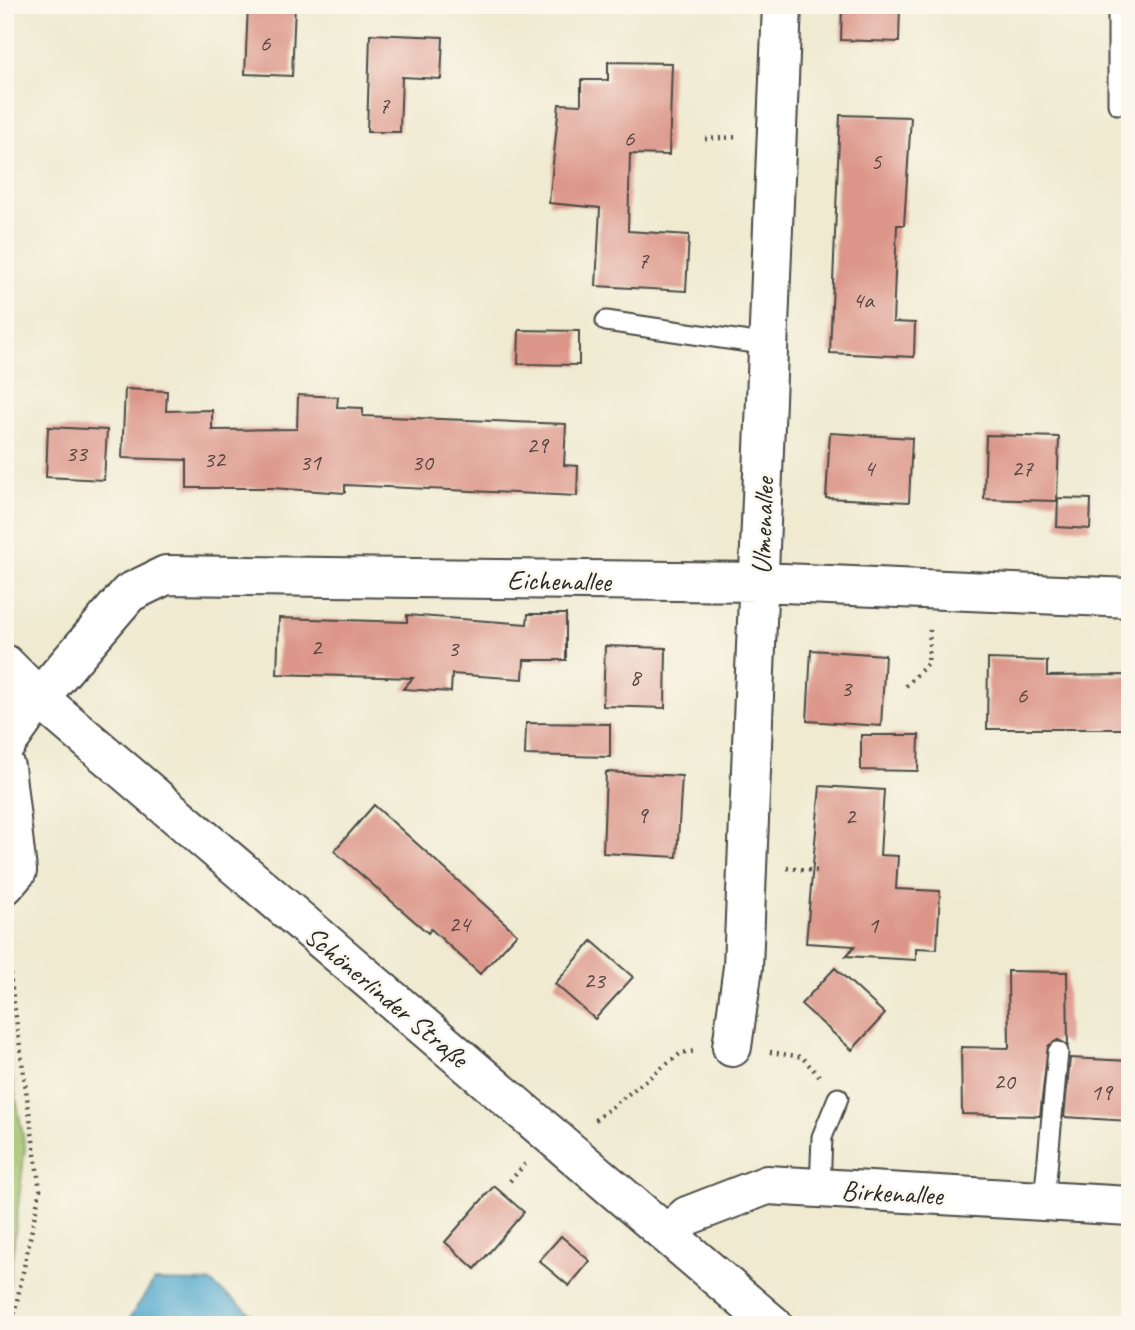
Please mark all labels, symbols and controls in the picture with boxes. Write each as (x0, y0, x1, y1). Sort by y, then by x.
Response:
house number: 6 (260, 28, 272, 58)
house number: 7 (379, 90, 391, 120)
house number: 6 (624, 123, 636, 153)
house number: 5 (871, 146, 883, 176)
house number: 7 (638, 245, 650, 275)
house number: 4a (852, 285, 875, 315)
house number: 29 (526, 430, 550, 460)
house number: 33 (65, 438, 89, 468)
house number: 32 (203, 444, 227, 474)
house number: 31 (299, 447, 322, 477)
house number: 30 (411, 447, 435, 477)
house number: 4 (864, 453, 877, 483)
house number: 27 (1011, 453, 1034, 483)
street label: Ulmenallee (743, 475, 782, 575)
street label: Eichenallee (507, 562, 613, 599)
house number: 2 (311, 632, 324, 662)
house number: 3 (448, 633, 461, 663)
house number: 8 (630, 662, 643, 692)
house number: 3 (841, 673, 854, 703)
house number: 6 (1017, 680, 1029, 710)
house number: 9 (637, 800, 650, 830)
house number: 2 (845, 801, 858, 831)
house number: 24 (448, 909, 472, 939)
house number: 1 (868, 910, 880, 940)
street label: Schönerlinder Straße (298, 918, 477, 1076)
house number: 23 (583, 965, 607, 995)
house number: 20 (993, 1066, 1017, 1096)
house number: 19 (1090, 1077, 1114, 1107)
street label: Birkenallee (841, 1172, 945, 1213)

